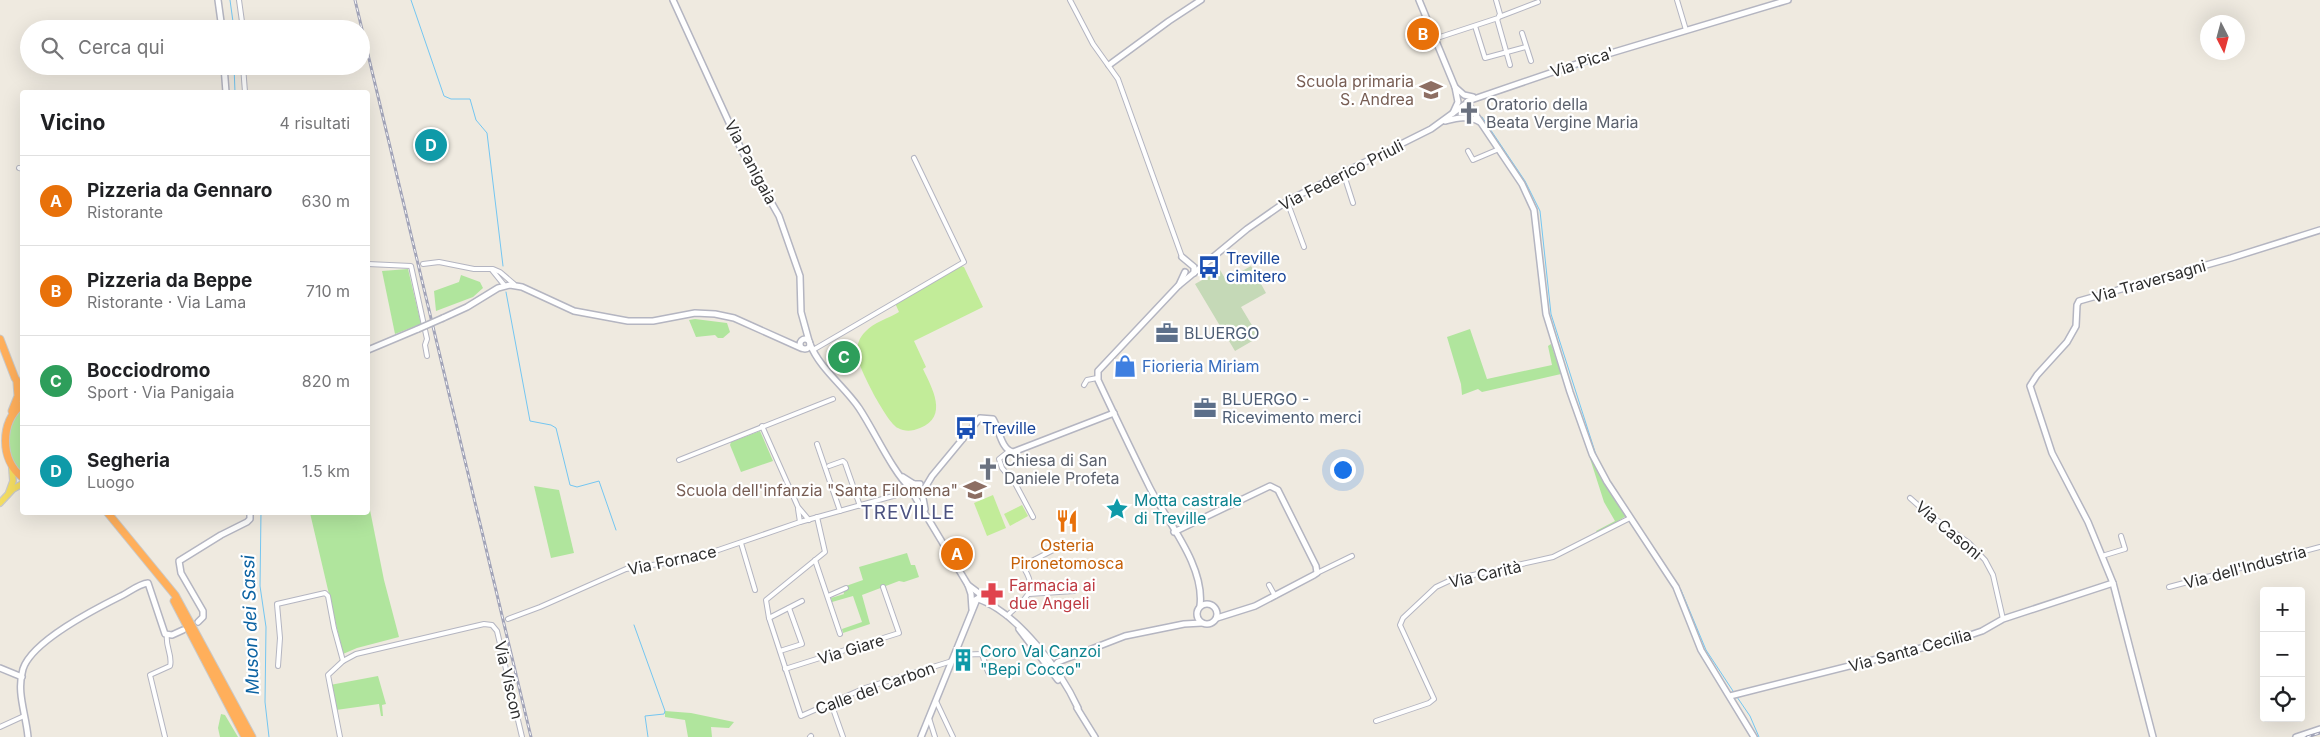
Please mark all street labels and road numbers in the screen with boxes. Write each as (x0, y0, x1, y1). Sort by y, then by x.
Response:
street label: Via Pica' (1548, 42, 1616, 82)
street label: Via Panigaia (720, 116, 782, 208)
street label: Via Federico Priuli (1276, 135, 1406, 215)
street label: Via Traversagni (2090, 255, 2208, 307)
street label: Via Casoni (1912, 496, 1986, 564)
street label: Via Fornace (626, 541, 718, 579)
street label: Via dell'Industria (2182, 541, 2308, 593)
street label: Via Carità (1447, 556, 1523, 592)
street label: Via Santa Cecilia (1846, 624, 1974, 676)
street label: Via Giare (815, 629, 887, 669)
street label: Via Viscon (490, 639, 528, 721)
street label: Calle del Carbon (813, 657, 937, 719)

